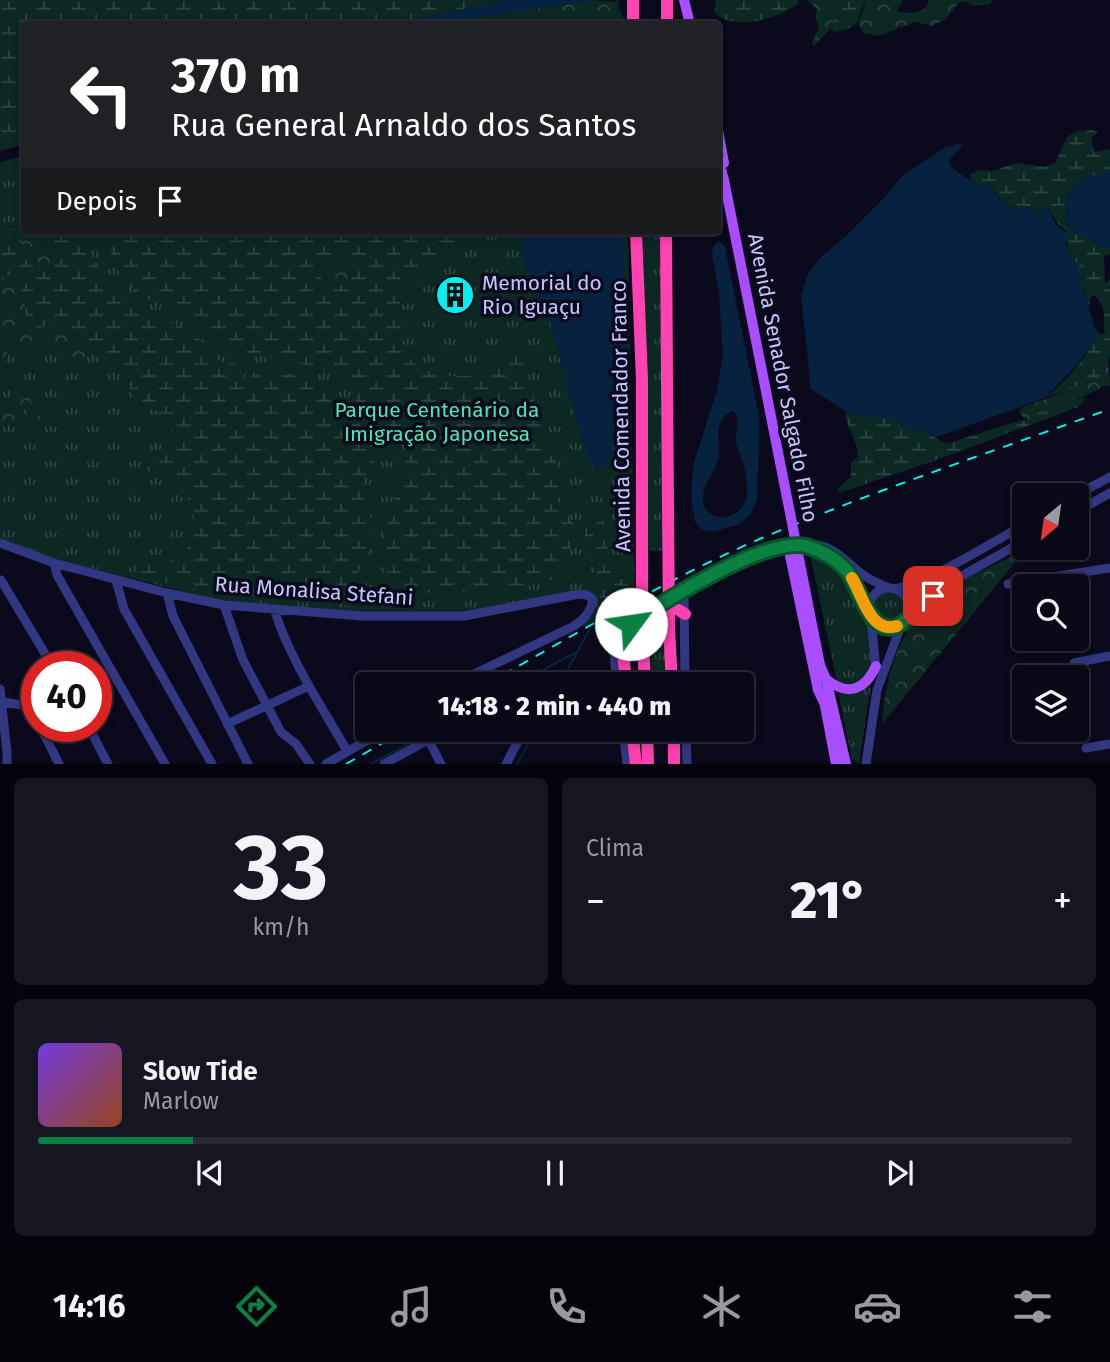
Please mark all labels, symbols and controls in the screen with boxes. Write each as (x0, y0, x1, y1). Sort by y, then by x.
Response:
text: 370 m (171, 46, 300, 105)
icon: left (56, 49, 147, 140)
text: Rua General Arnaldo dos Santos (171, 106, 636, 144)
icon: arrive (151, 182, 189, 220)
text: Depois (56, 186, 137, 217)
street label: Avenida Senador Salgado Filho (742, 231, 824, 525)
place label: Memorial do Rio Iguaçu (482, 270, 602, 320)
building icon: Memorial do Rio Iguaçu (434, 274, 476, 316)
street label: Avenida Comendador Franco (606, 280, 636, 552)
park label: Parque Centenário da Imigração Japonesa (334, 397, 540, 447)
north arrow (1012, 483, 1088, 560)
map controls (1012, 483, 1089, 742)
pin (903, 566, 963, 626)
street label: Rua Monalisa Stefani (214, 571, 414, 611)
button: search (1012, 574, 1089, 651)
icon: arrive (914, 577, 952, 615)
position arrow (594, 587, 668, 661)
speed limit sign: 40 (21, 651, 112, 742)
button: layers (1012, 665, 1089, 742)
text: 14:18 · 2 min · 440 m (438, 691, 671, 722)
text: 33 (234, 813, 328, 922)
text: Clima (586, 834, 644, 862)
text: 21° (790, 869, 868, 932)
text: − (586, 878, 605, 924)
text: + (1053, 878, 1072, 924)
text: km/h (253, 913, 309, 941)
text: Slow Tide (143, 1056, 258, 1087)
text: Marlow (143, 1087, 219, 1115)
icon: previous (191, 1154, 229, 1192)
icon: pause (536, 1154, 574, 1192)
icon: next (881, 1154, 919, 1192)
icon: directions (232, 1282, 281, 1331)
icon: music (387, 1282, 436, 1331)
icon: phone (542, 1282, 591, 1331)
icon: climate (697, 1282, 746, 1331)
icon: car (853, 1282, 902, 1331)
icon: filters (1008, 1282, 1057, 1331)
text: 14:16 (53, 1287, 126, 1325)

